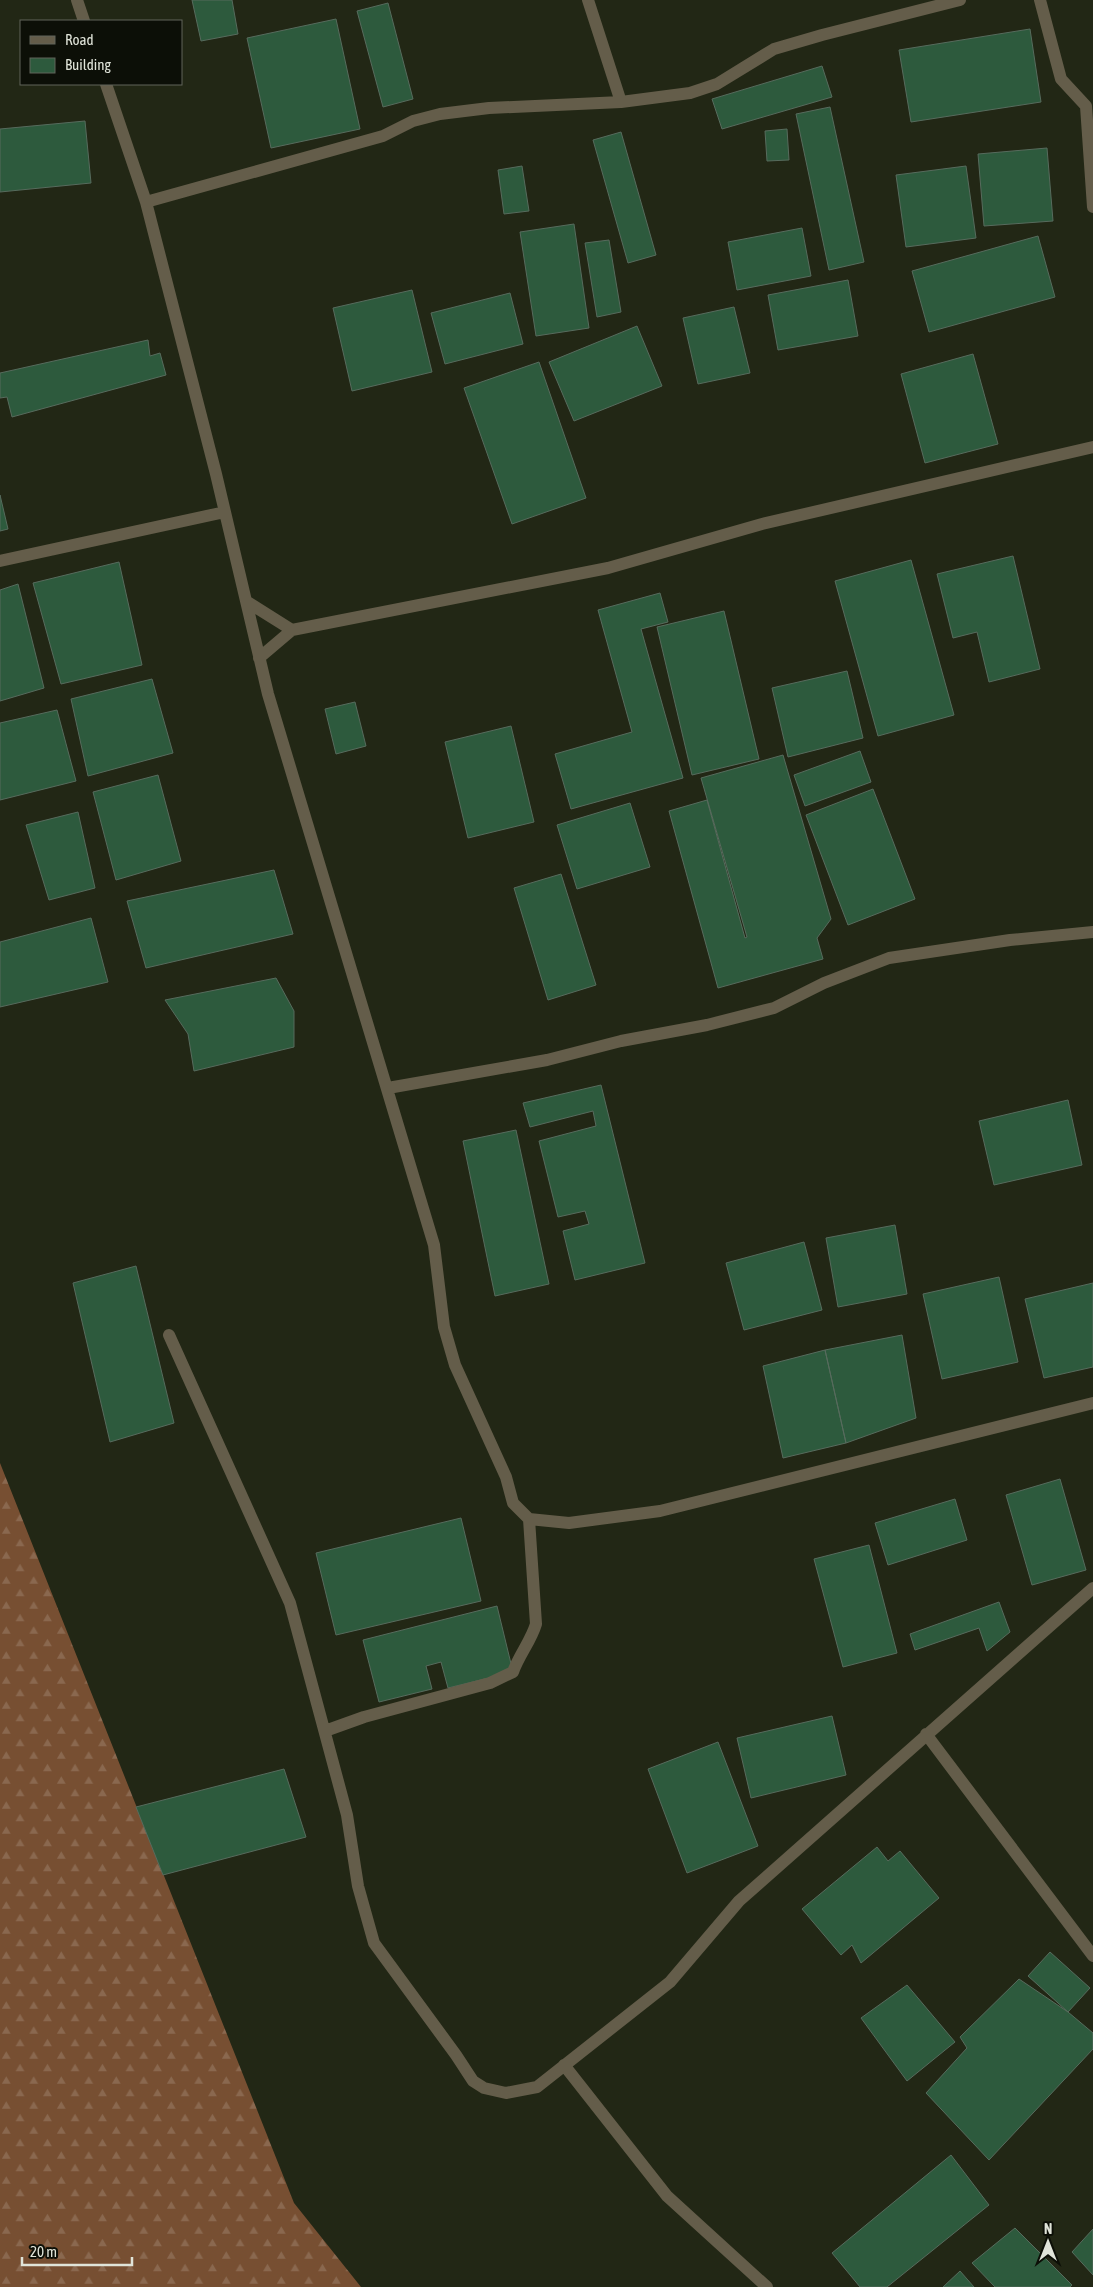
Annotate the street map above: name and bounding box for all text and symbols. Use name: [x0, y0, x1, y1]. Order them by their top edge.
legend: [20, 20, 182, 85]
text: Road: [65, 31, 94, 48]
text: Building: [65, 56, 111, 73]
north arrow: [1023, 2217, 1073, 2267]
text: N: [1044, 2221, 1052, 2237]
scale bar: [22, 2234, 132, 2266]
text: 20 m: [30, 2243, 57, 2260]

